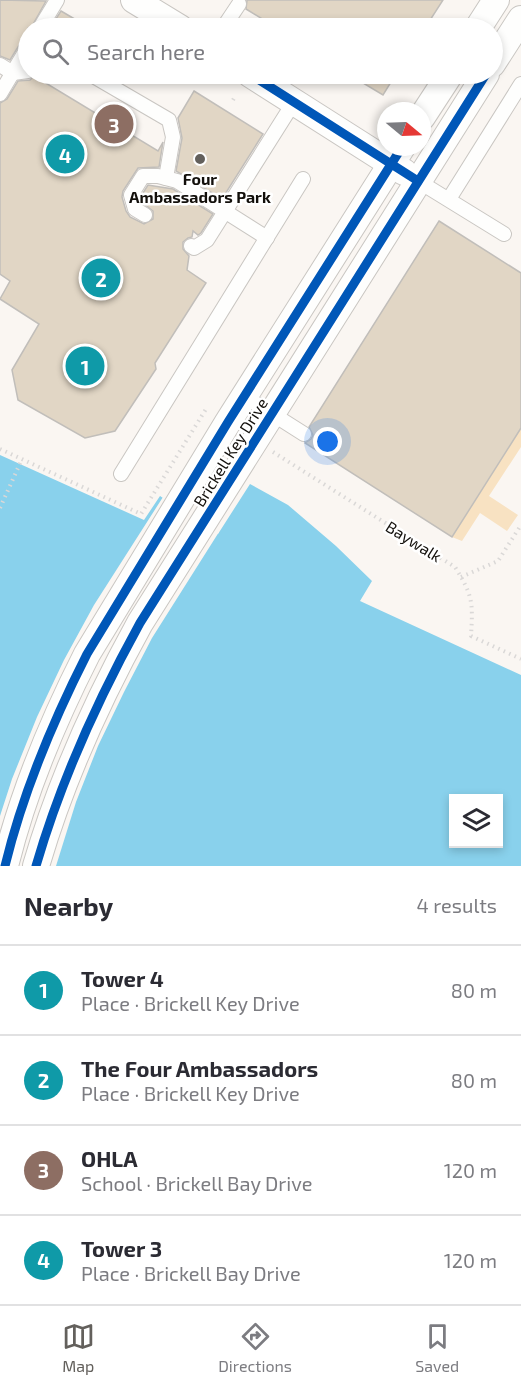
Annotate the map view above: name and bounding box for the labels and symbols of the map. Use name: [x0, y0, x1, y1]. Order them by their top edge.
pin: 3: [94, 102, 134, 146]
north arrow: [377, 102, 431, 156]
pin: 4: [46, 132, 84, 176]
marker: Four Ambassadors Park: [193, 152, 207, 166]
place label: Four Ambassadors Park: [129, 169, 271, 206]
pin: 2: [82, 256, 120, 300]
pin: 1: [66, 344, 104, 388]
street label: Brickell Key Drive: [189, 394, 271, 510]
your location: [313, 427, 342, 456]
street label: Baywalk: [383, 517, 445, 565]

